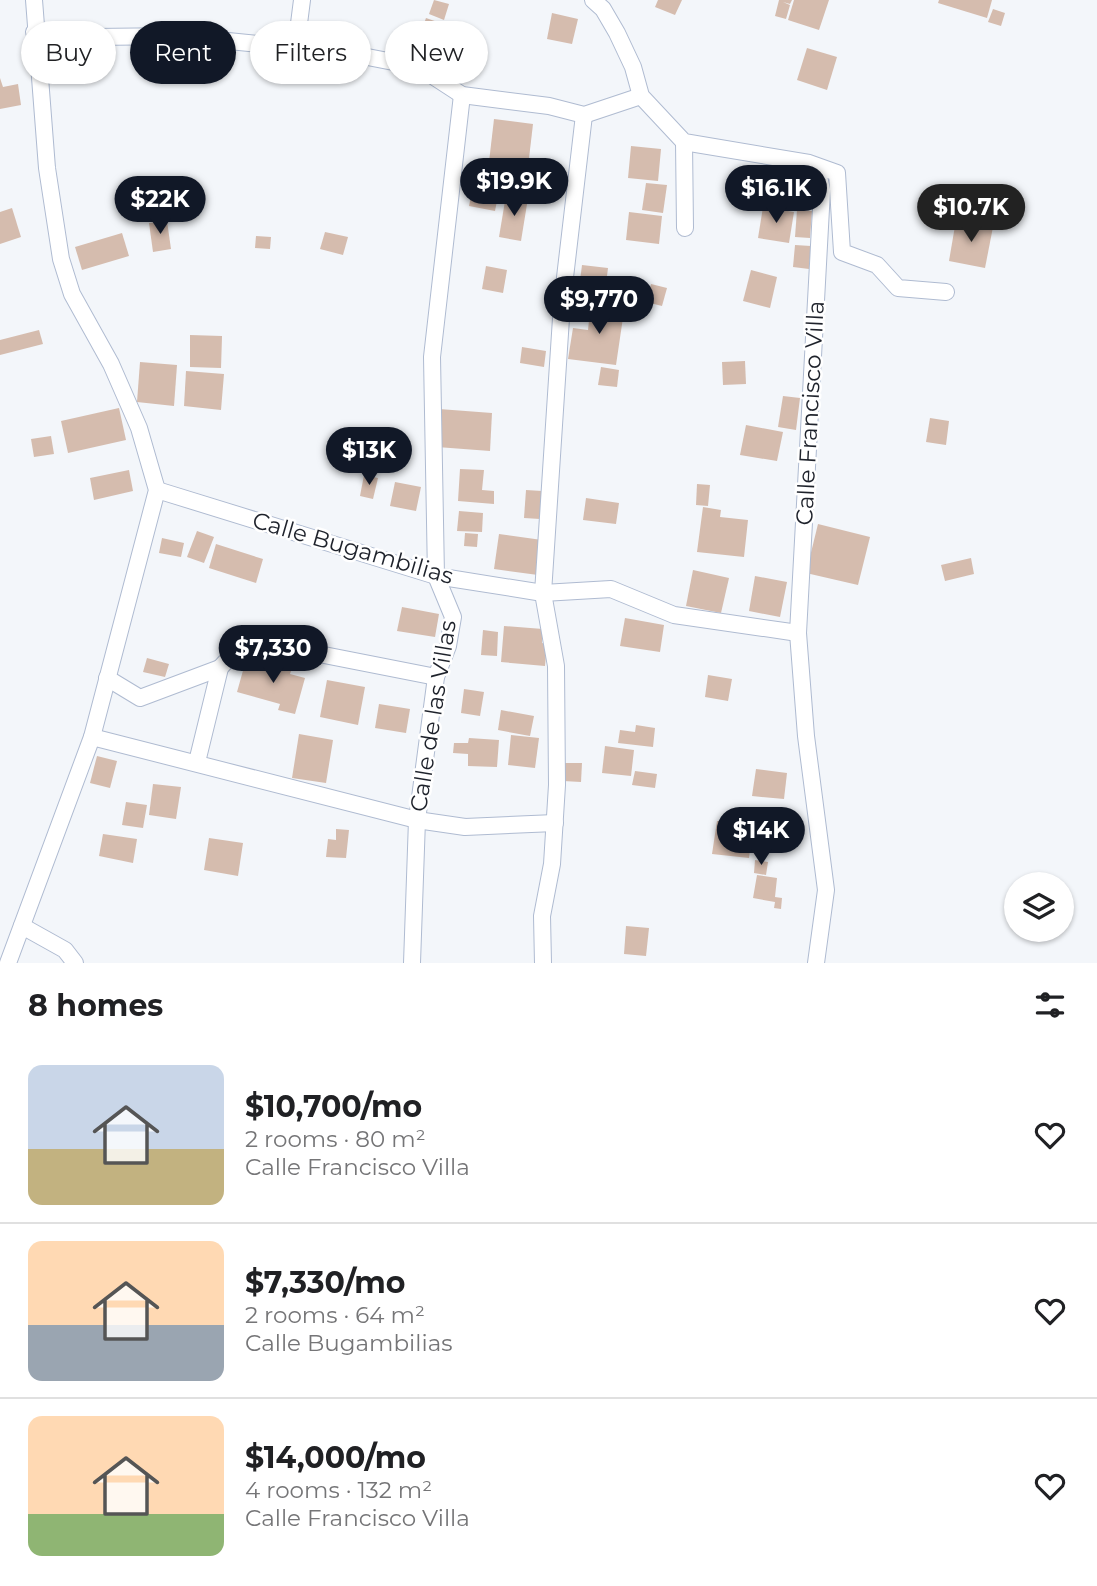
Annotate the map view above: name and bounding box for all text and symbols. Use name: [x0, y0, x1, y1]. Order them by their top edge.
chip: Buy: [21, 21, 116, 84]
chip: Rent: [130, 21, 236, 84]
chip: Filters: [250, 21, 371, 84]
chip: New: [385, 21, 488, 84]
pin: $19.9K: [457, 158, 571, 218]
pin: $16.1K: [719, 166, 833, 225]
text: $19.9K: [476, 167, 552, 195]
text: $16.1K: [741, 174, 811, 202]
pin: $22K: [119, 176, 201, 236]
pin: $10.7K: [914, 184, 1028, 244]
text: $22K: [131, 185, 189, 213]
text: $10.7K: [933, 193, 1009, 221]
pin: $9,770: [542, 276, 656, 336]
text: $9,770: [560, 285, 638, 313]
street label: Calle Francisco Villa: [790, 300, 830, 526]
pin: $13K: [328, 428, 410, 487]
text: $13K: [342, 436, 396, 464]
street label: Calle Bugambilias: [249, 506, 457, 590]
street label: Calle de las Villas: [404, 618, 462, 814]
pin: $7,330: [216, 626, 330, 685]
text: $7,330: [235, 634, 311, 662]
pin: $14K: [720, 808, 802, 867]
text: $14K: [733, 816, 789, 844]
map controls: [1004, 872, 1074, 942]
button: layers: [1004, 872, 1074, 942]
icon: filters: [1031, 986, 1069, 1024]
text: 8 homes: [28, 987, 163, 1024]
text: $10,700/mo: [245, 1088, 422, 1125]
icon: home: [84, 1093, 168, 1177]
icon: heart: [1031, 1116, 1069, 1154]
text: 2 rooms · 80 m²: [245, 1125, 426, 1153]
text: Calle Francisco Villa: [245, 1153, 470, 1181]
text: $7,330/mo: [245, 1264, 405, 1301]
icon: home: [84, 1269, 168, 1353]
icon: heart: [1031, 1292, 1069, 1330]
text: 2 rooms · 64 m²: [245, 1301, 425, 1329]
text: Calle Bugambilias: [245, 1329, 452, 1357]
text: $14,000/mo: [245, 1439, 426, 1476]
icon: home: [84, 1444, 168, 1528]
icon: heart: [1031, 1467, 1069, 1505]
text: 4 rooms · 132 m²: [245, 1476, 432, 1504]
text: Calle Francisco Villa: [245, 1504, 470, 1532]

